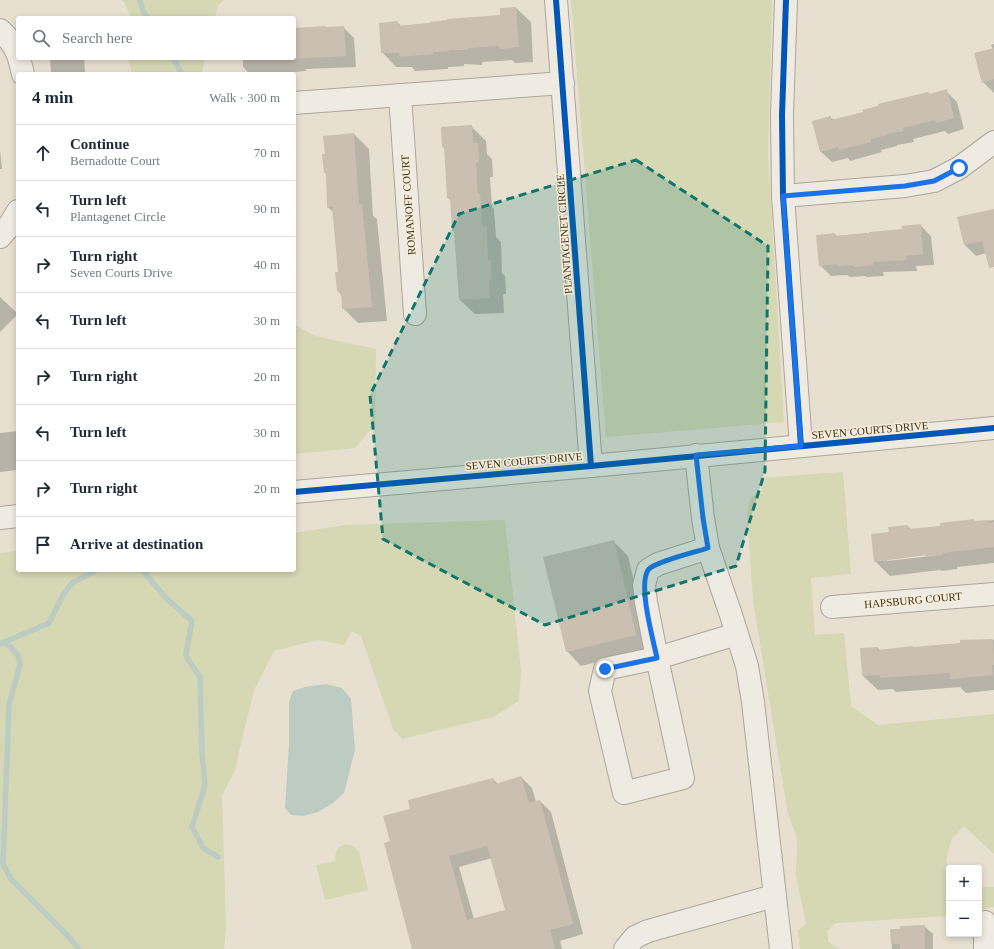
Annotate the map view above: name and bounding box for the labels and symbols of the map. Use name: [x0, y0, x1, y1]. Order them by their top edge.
street label: ROMANOFF COURT: [398, 154, 417, 256]
route start: [950, 159, 968, 177]
street label: PLANTAGENET CIRCLE: [554, 173, 574, 294]
street label: SEVEN COURTS DRIVE: [811, 419, 929, 441]
street label: SEVEN COURTS DRIVE: [465, 450, 583, 472]
street label: HAPSBURG COURT: [864, 590, 963, 610]
route end: [596, 660, 614, 678]

